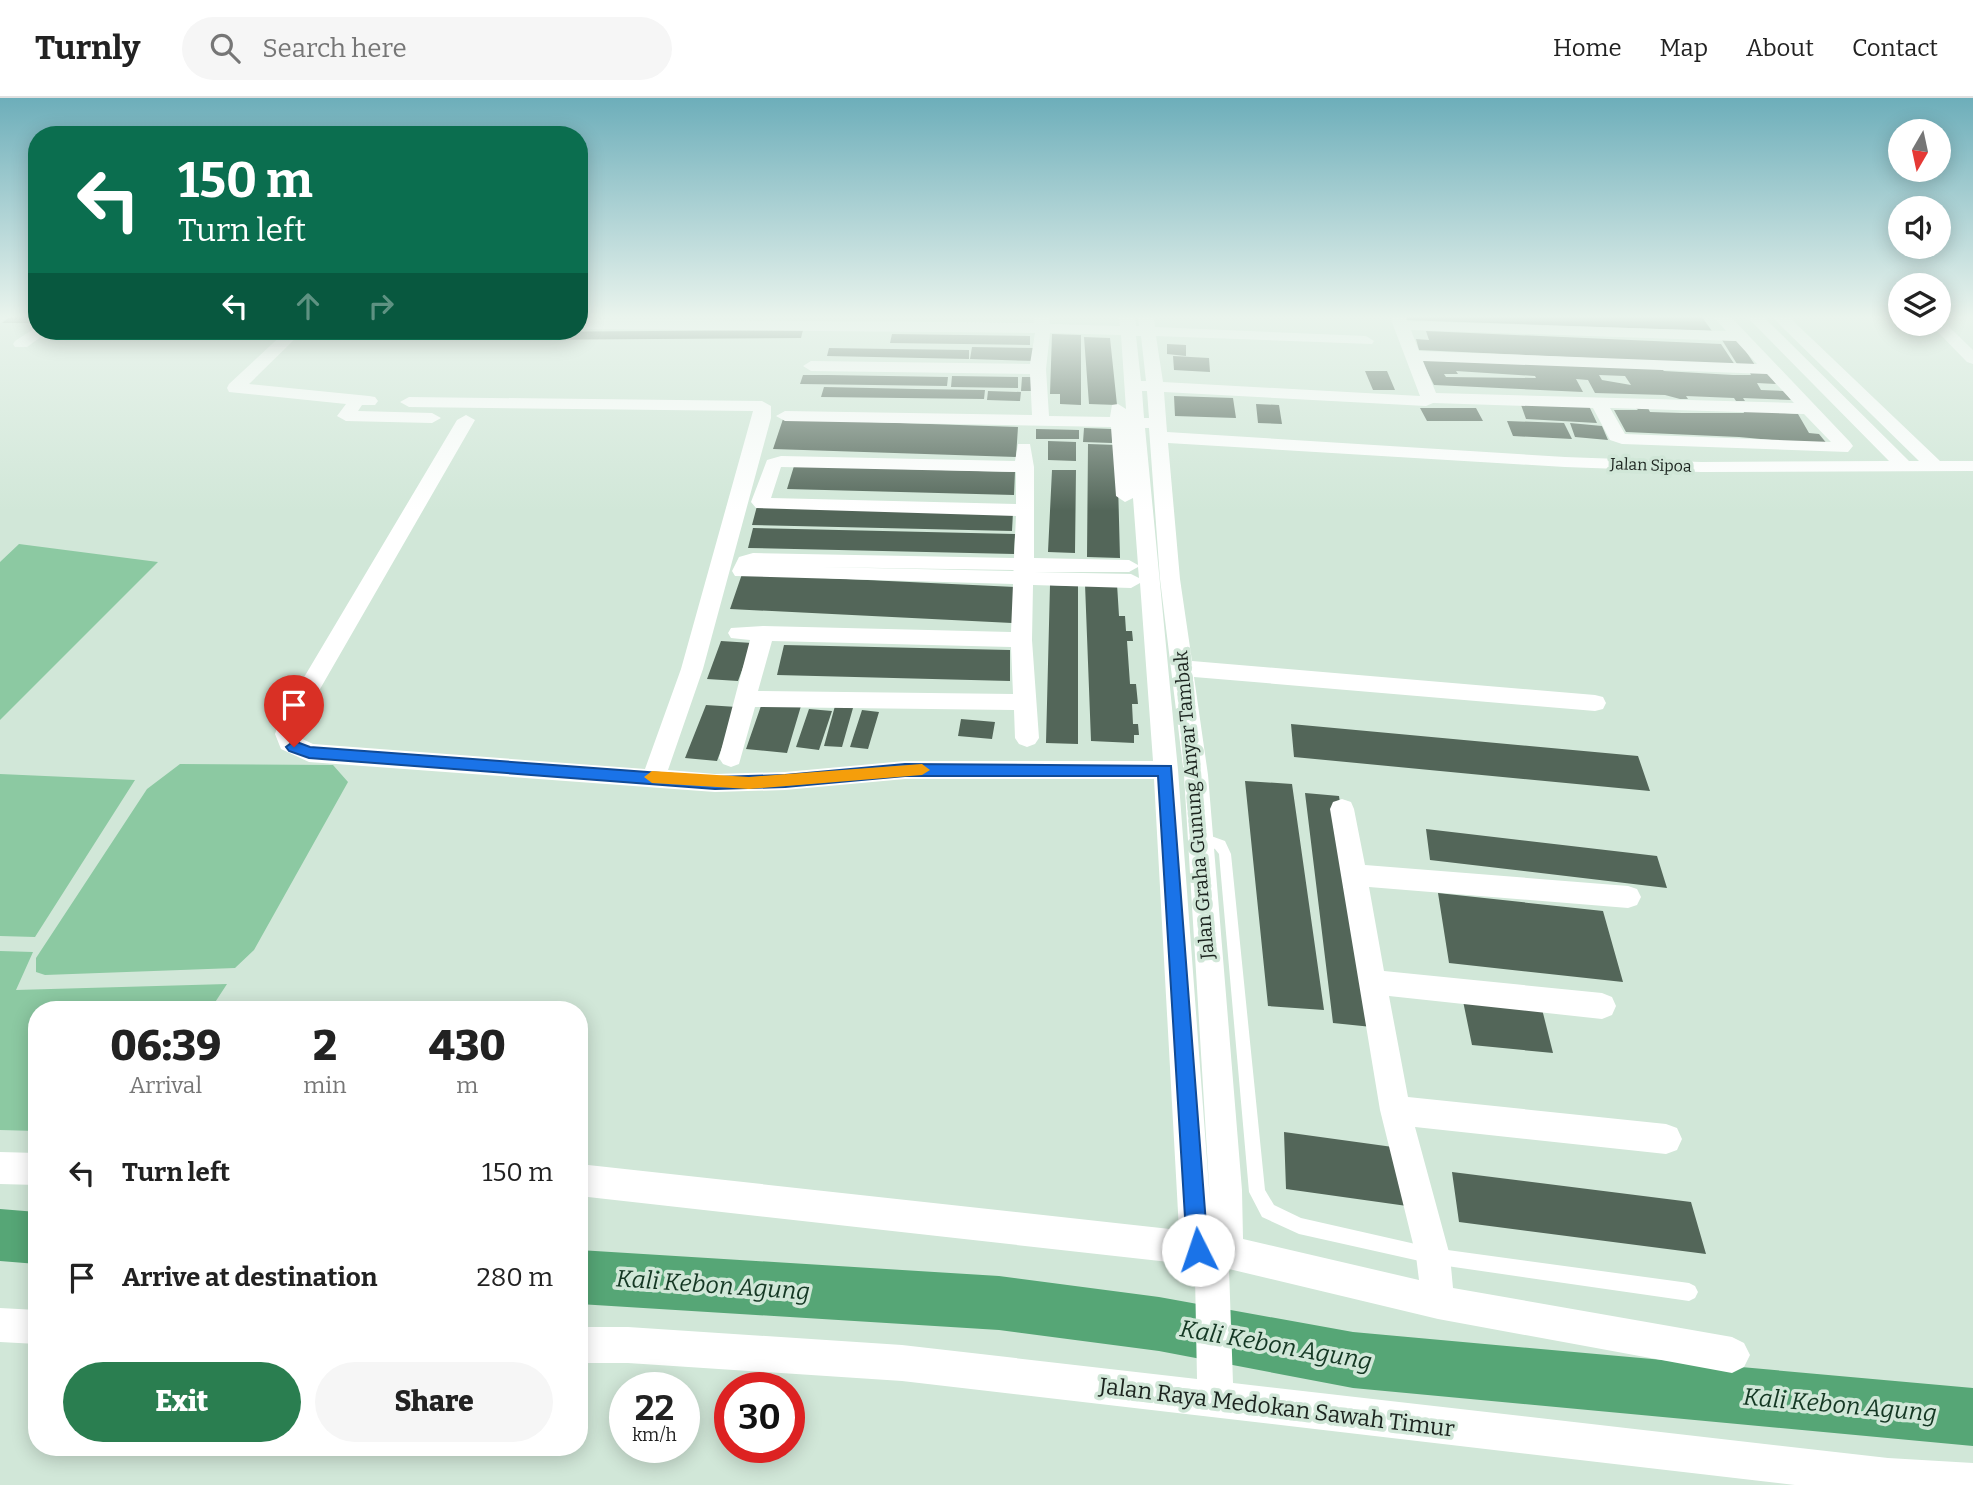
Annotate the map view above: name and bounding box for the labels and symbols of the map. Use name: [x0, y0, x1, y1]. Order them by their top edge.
north arrow: [1888, 119, 1951, 182]
street label: Jalan Sipoa: [1609, 454, 1692, 476]
street label: Jalan Graha Gunung Anyar Tambak: [1169, 650, 1219, 961]
pin: [264, 675, 324, 747]
position arrow: [1161, 1213, 1235, 1287]
water label: Kali Kebon Agung: [615, 1264, 811, 1306]
water label: Kali Kebon Agung: [1178, 1314, 1374, 1376]
street label: Jalan Raya Medokan Sawah Timur: [1097, 1371, 1456, 1443]
speed limit sign: 30: [714, 1372, 805, 1463]
water label: Kali Kebon Agung: [1742, 1383, 1938, 1427]

